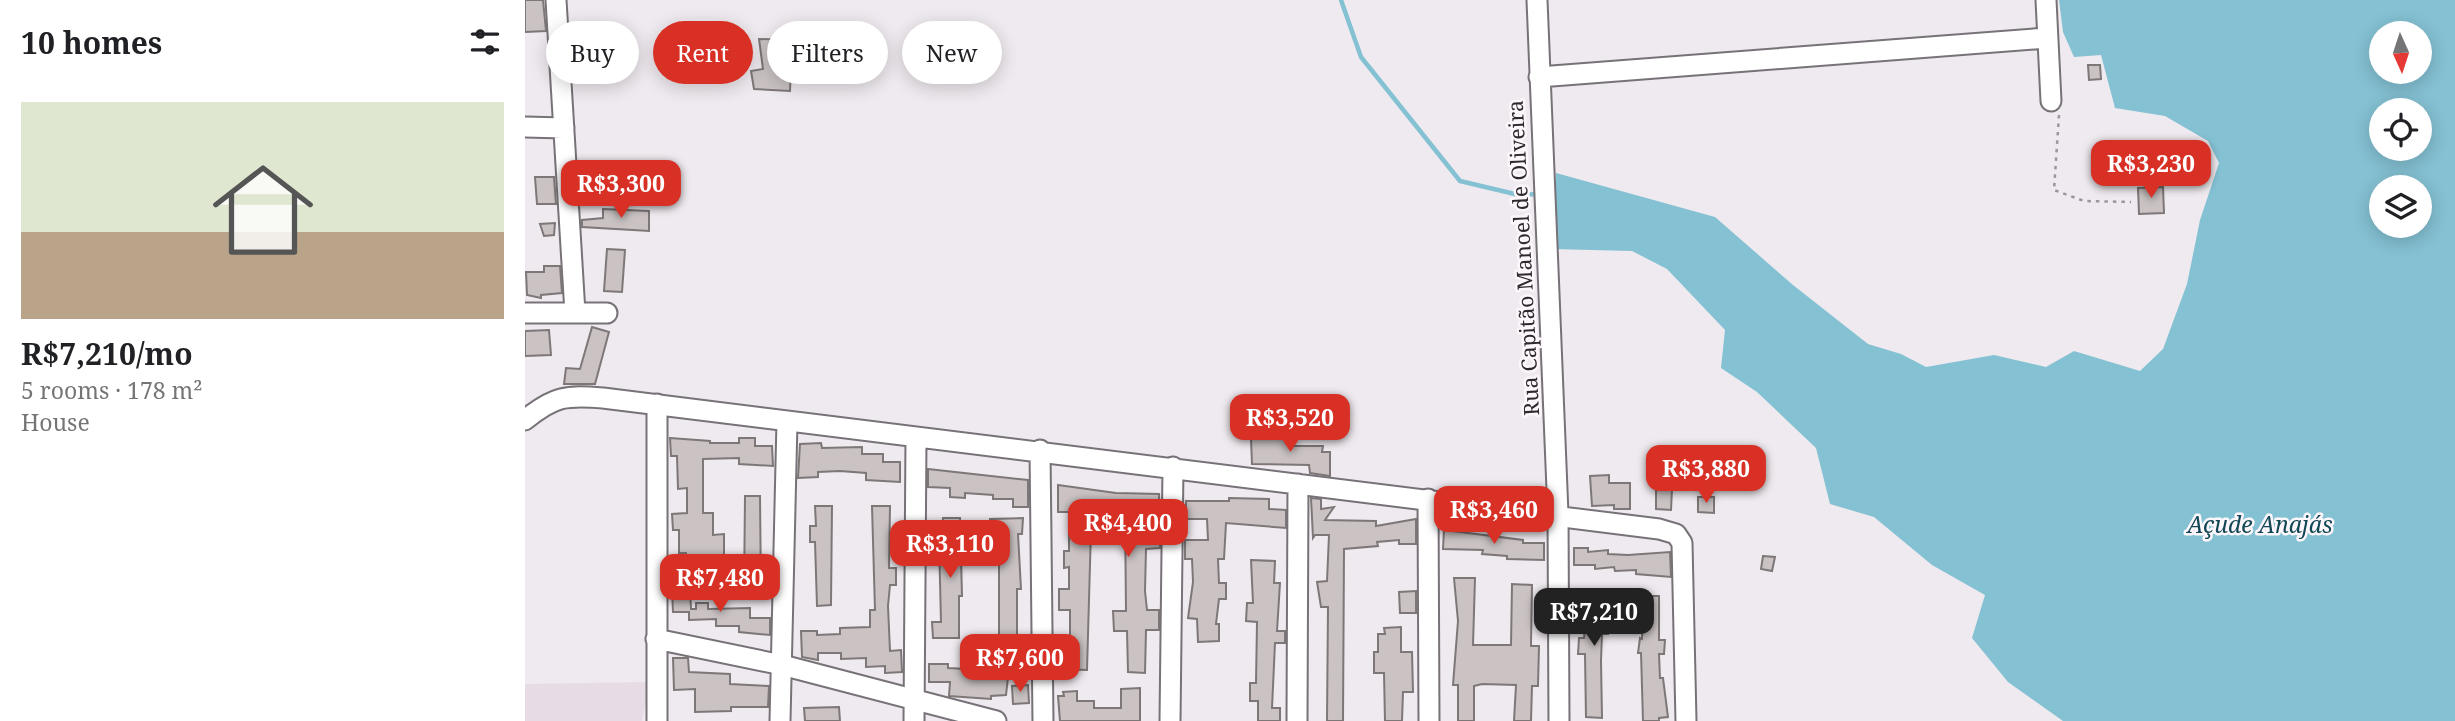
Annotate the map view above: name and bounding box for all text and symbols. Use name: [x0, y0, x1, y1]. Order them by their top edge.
chip: Buy: [546, 21, 639, 84]
chip: Rent: [653, 21, 753, 84]
chip: Filters: [767, 21, 888, 84]
chip: New: [902, 21, 1002, 84]
north arrow: [2369, 21, 2433, 84]
map controls: [2369, 21, 2432, 238]
text: 10 homes: [21, 22, 162, 63]
icon: filters: [466, 23, 504, 61]
button: locate: [2369, 98, 2432, 161]
street label: Rua Capitão Manoel de Oliveira: [1501, 100, 1545, 416]
pin: R$3,230: [2086, 140, 2216, 200]
icon: home: [200, 147, 326, 273]
text: R$3,230: [2107, 147, 2195, 179]
pin: R$3,300: [556, 160, 686, 220]
text: R$3,300: [577, 167, 665, 199]
button: layers: [2369, 175, 2432, 238]
text: R$7,210/mo: [21, 333, 193, 374]
text: 5 rooms · 178 m²: [21, 374, 203, 406]
pin: R$3,520: [1225, 394, 1355, 454]
text: R$3,520: [1246, 401, 1334, 433]
text: House: [21, 406, 90, 438]
pin: R$3,880: [1641, 446, 1771, 505]
text: R$3,880: [1662, 452, 1750, 484]
pin: R$3,460: [1429, 486, 1559, 546]
text: R$3,460: [1450, 493, 1538, 525]
pin: R$4,400: [1063, 500, 1193, 559]
text: R$4,400: [1084, 506, 1172, 538]
water label: Açude Anajás: [2185, 508, 2333, 540]
pin: R$3,110: [885, 520, 1015, 580]
text: R$3,110: [906, 527, 994, 559]
pin: R$7,480: [655, 554, 785, 614]
text: R$7,480: [676, 561, 764, 593]
pin: R$7,210: [1529, 588, 1659, 648]
text: R$7,210: [1550, 595, 1638, 627]
pin: R$7,600: [955, 634, 1085, 694]
text: R$7,600: [976, 641, 1064, 673]

